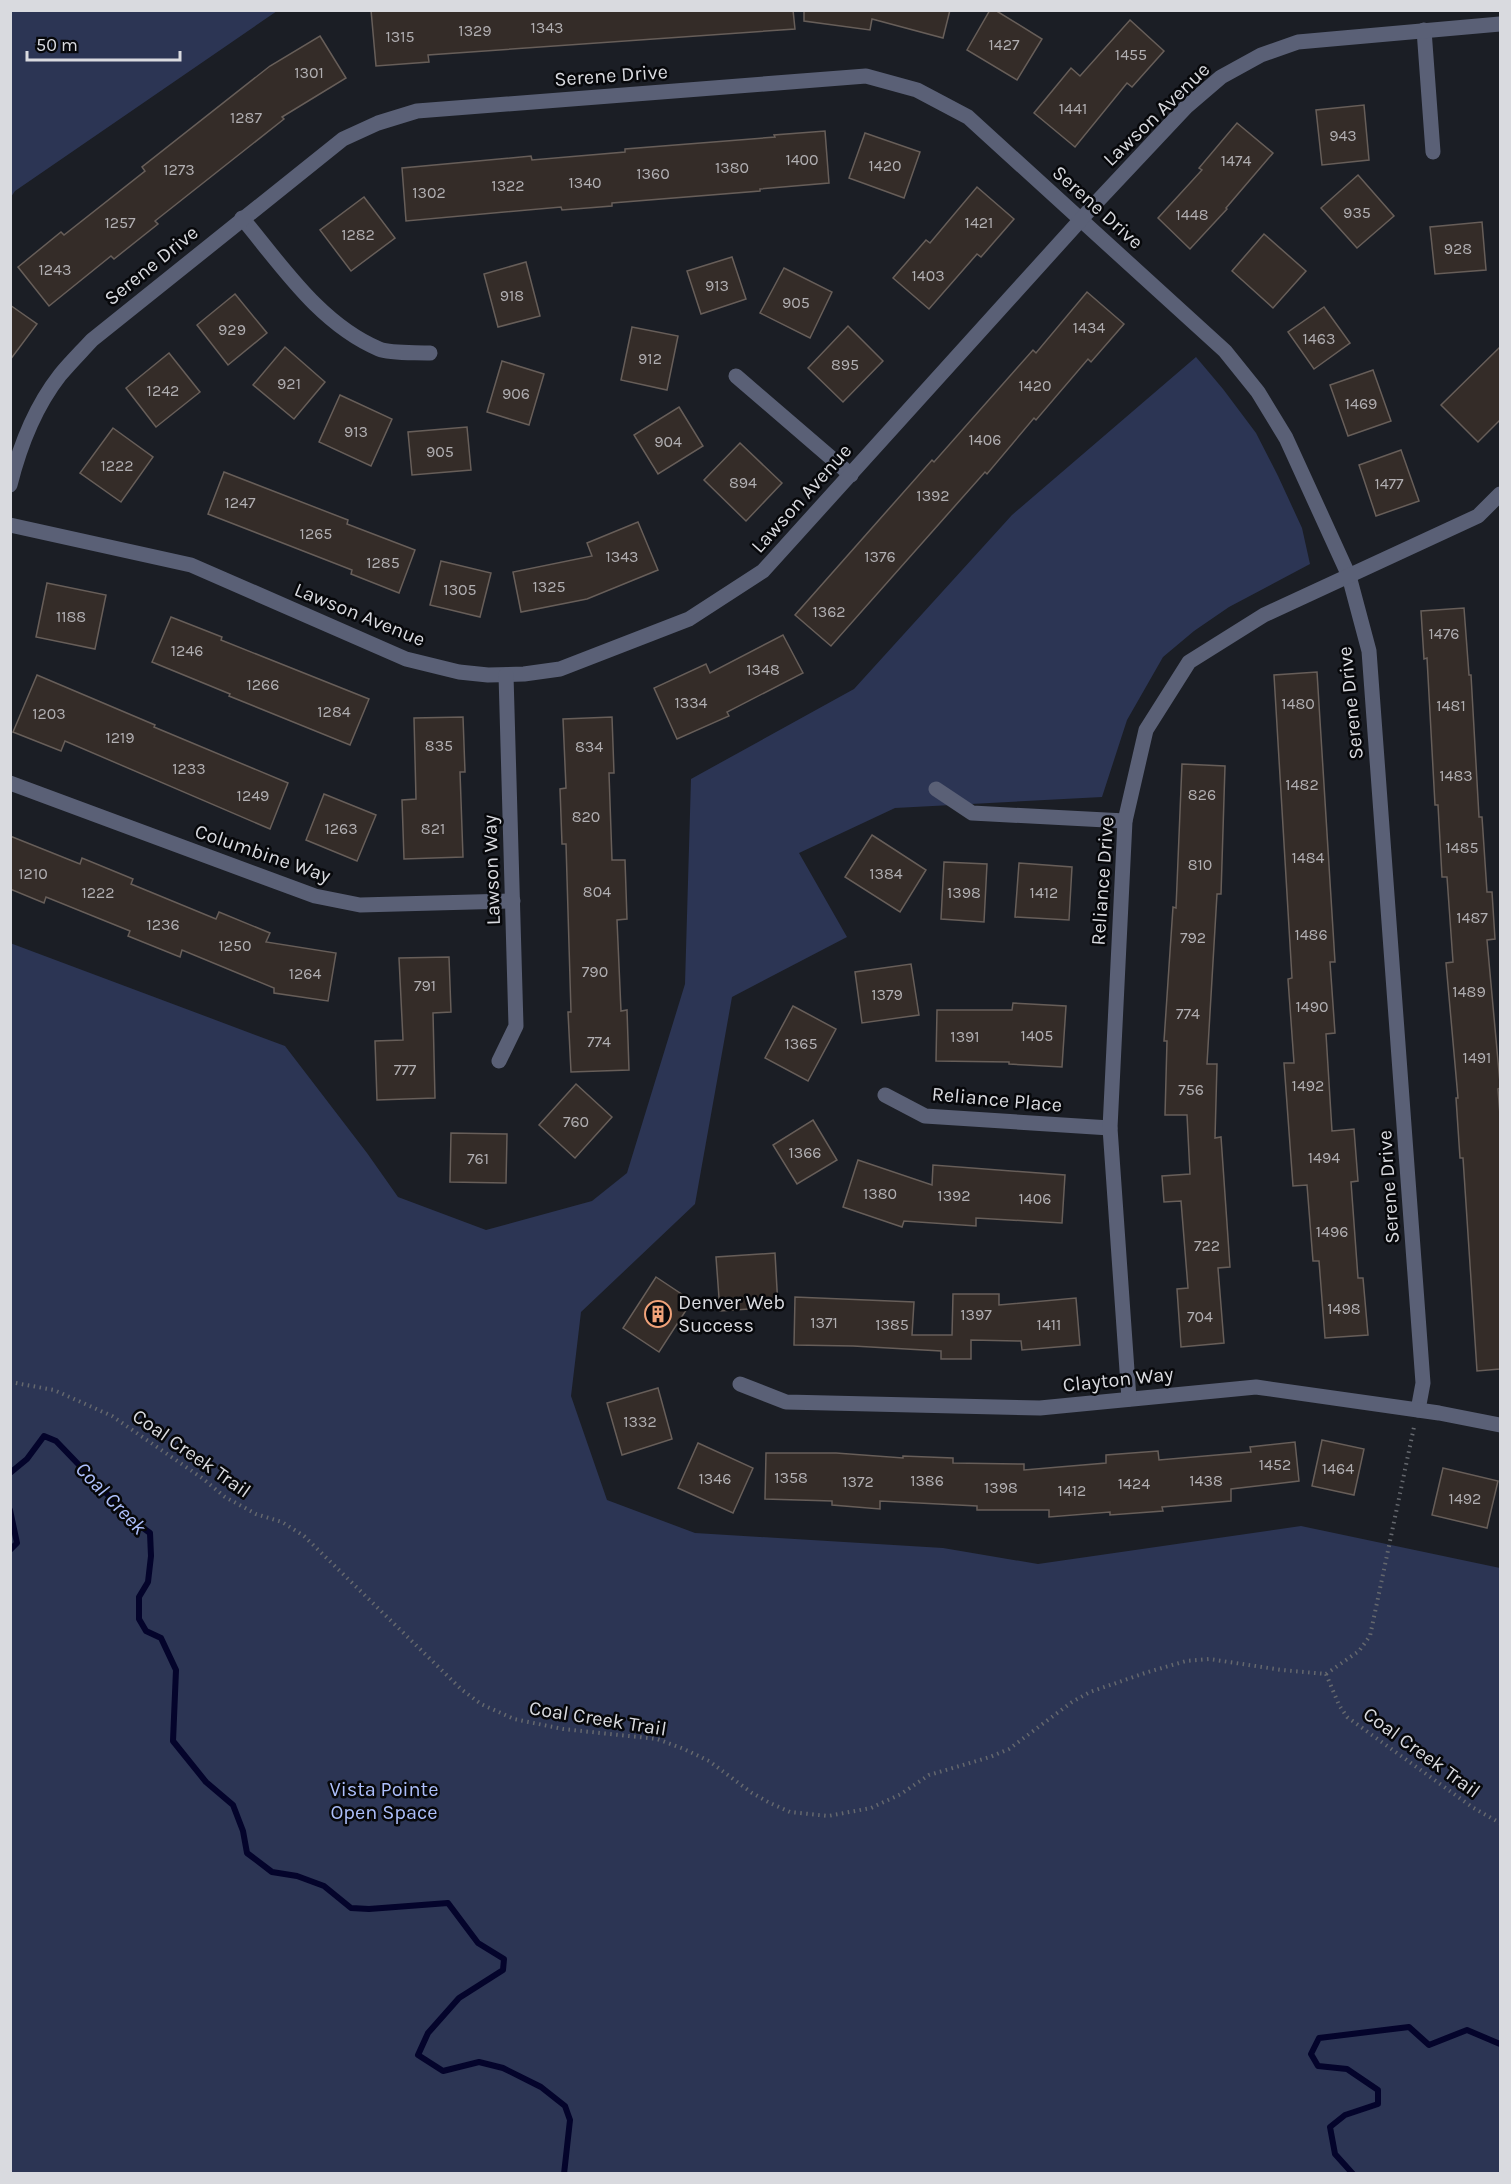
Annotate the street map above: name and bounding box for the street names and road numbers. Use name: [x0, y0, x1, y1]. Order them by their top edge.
street label: Lawson Avenue: [1098, 58, 1214, 171]
street label: Serene Drive: [554, 60, 669, 91]
street label: Serene Drive: [1048, 161, 1148, 254]
street label: Serene Drive: [100, 221, 203, 310]
street label: Lawson Avenue: [746, 439, 856, 558]
street label: Lawson Avenue: [291, 578, 429, 651]
street label: Serene Drive: [1333, 645, 1368, 761]
street label: Lawson Way: [478, 814, 505, 926]
street label: Reliance Drive: [1087, 816, 1118, 946]
street label: Columbine Way: [192, 819, 334, 887]
street label: Reliance Place: [931, 1082, 1063, 1117]
street label: Serene Drive: [1373, 1129, 1404, 1244]
street label: Clayton Way: [1062, 1362, 1174, 1397]
street label: Coal Creek Trail: [128, 1404, 255, 1503]
street label: Coal Creek Trail: [528, 1696, 668, 1741]
street label: Coal Creek Trail: [1359, 1702, 1485, 1803]

